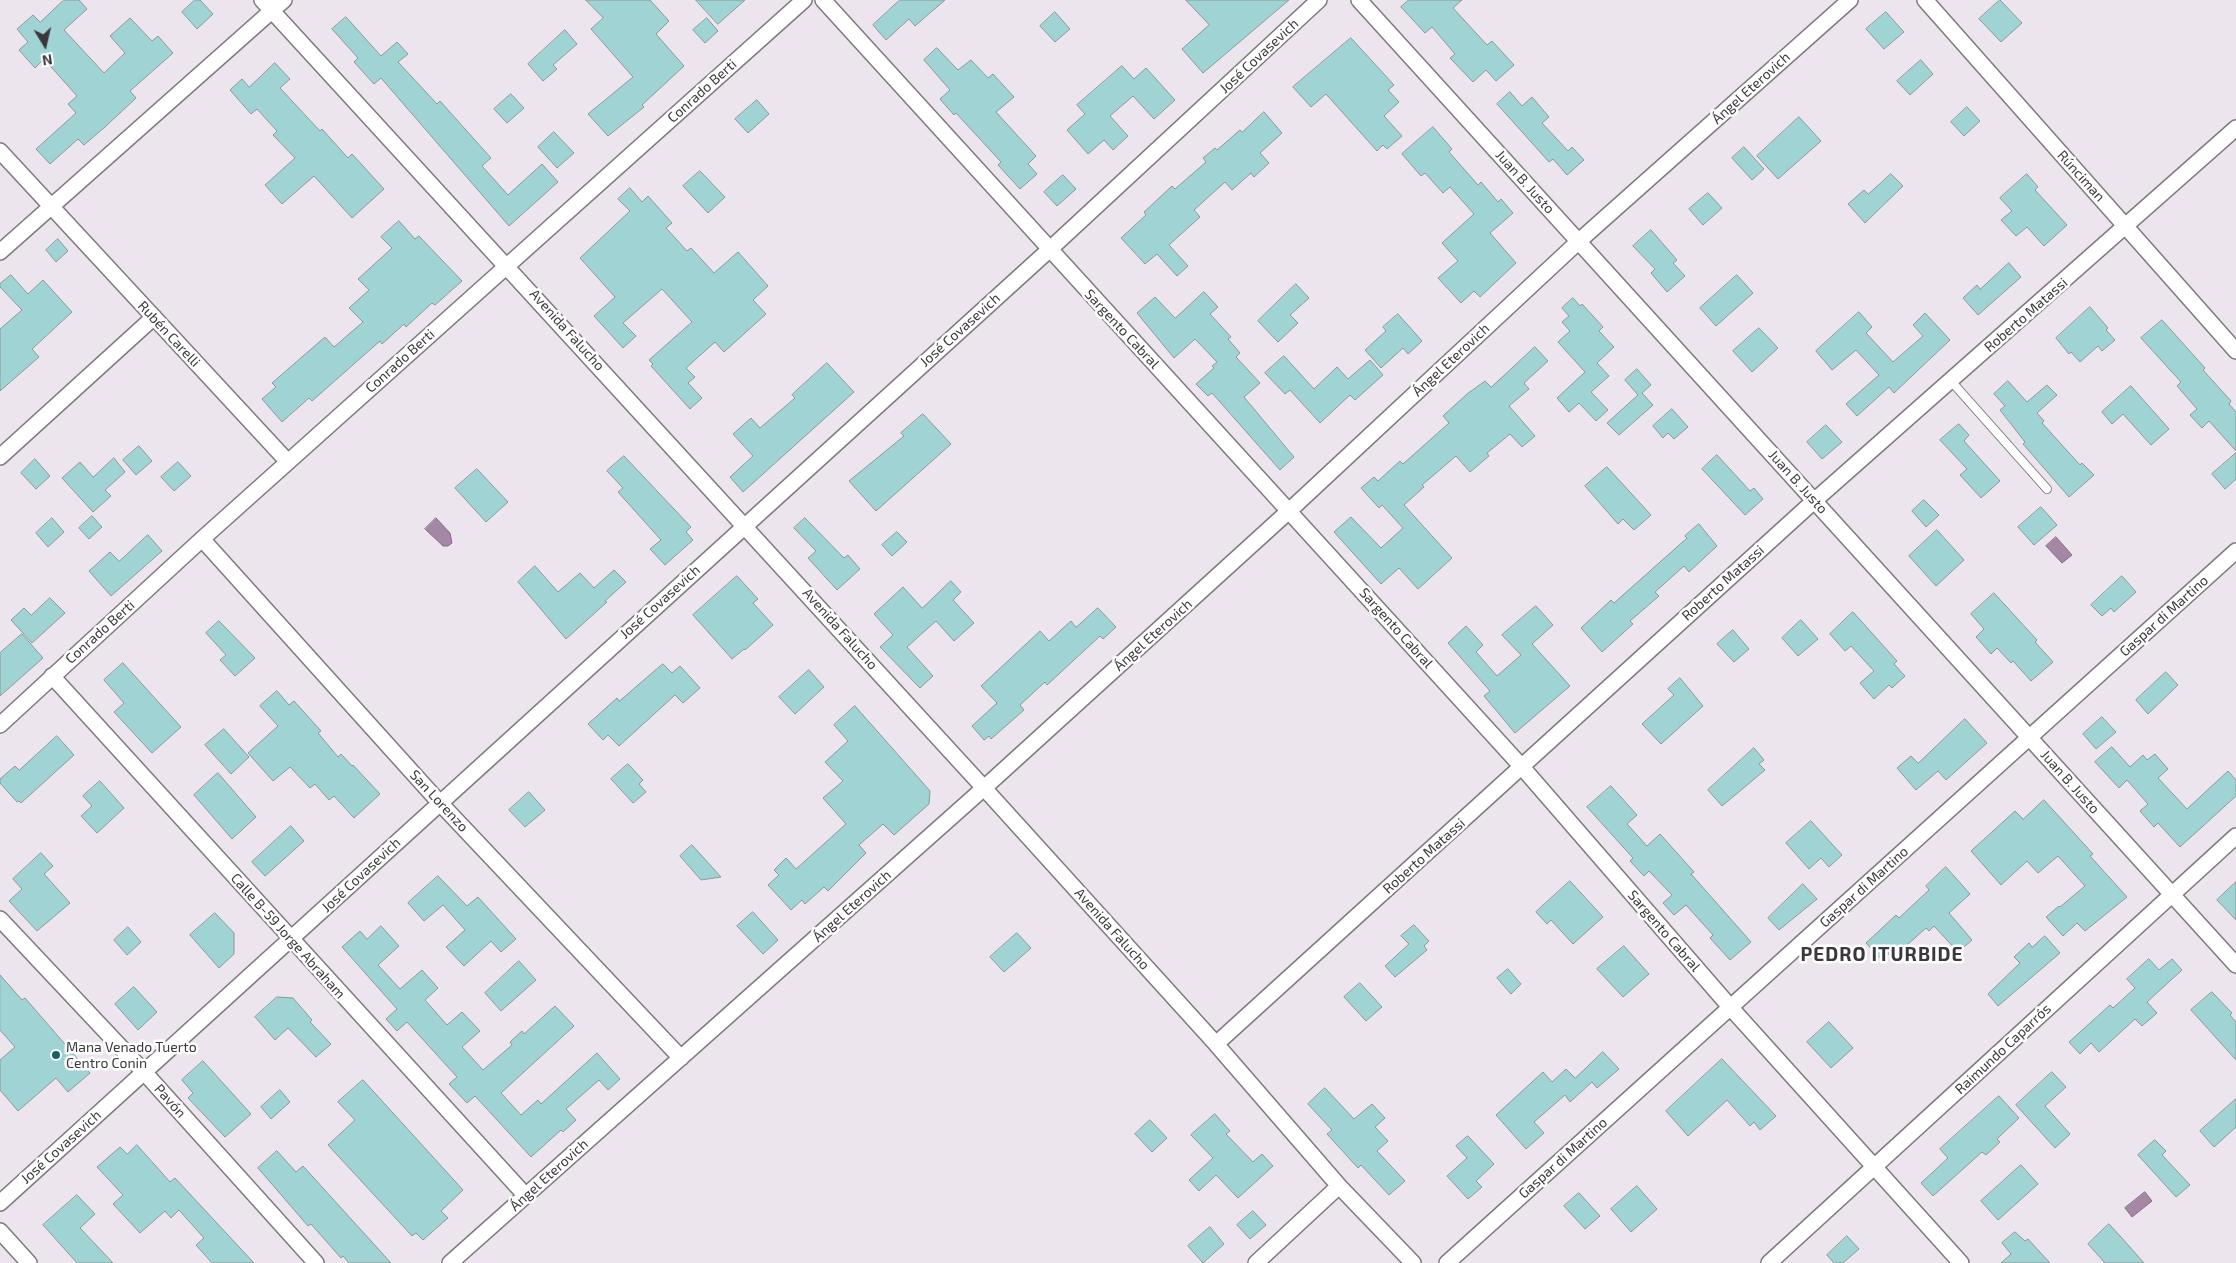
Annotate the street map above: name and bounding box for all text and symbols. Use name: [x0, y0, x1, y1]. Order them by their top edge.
street label: José Covasevich: [1216, 15, 1302, 97]
north arrow: [20, 20, 70, 70]
street label: Ángel Eterovich: [1708, 49, 1794, 127]
text: N: [41, 51, 54, 69]
street label: Conrado Berti: [664, 56, 740, 126]
street label: Juan B. Justo: [1492, 147, 1558, 217]
street label: Rúnciman: [2054, 147, 2108, 205]
street label: Roberto Matassi: [1981, 274, 2071, 356]
street label: Avenida Falucho: [526, 286, 608, 374]
street label: Sargento Cabral: [1081, 286, 1163, 372]
street label: José Covasevich: [917, 290, 1003, 370]
street label: Rubén Carelli: [134, 298, 204, 370]
street label: Ángel Eterovich: [1409, 320, 1493, 400]
street label: Conrado Berti: [362, 326, 438, 396]
street label: Juan B. Justo: [1765, 447, 1831, 517]
street label: Roberto Matassi: [1678, 542, 1768, 624]
street label: José Covasevich: [617, 562, 703, 642]
street label: Gaspar di Martino: [2116, 572, 2212, 660]
street label: Sargento Cabral: [1356, 584, 1436, 672]
street label: Avenida Falucho: [799, 585, 881, 673]
street label: Ángel Eterovich: [1110, 596, 1196, 674]
street label: Conrado Berti: [62, 597, 138, 667]
street label: Juan B. Justo: [2037, 747, 2103, 817]
street label: San Lorenzo: [406, 767, 472, 835]
street label: Roberto Matassi: [1379, 815, 1469, 897]
street label: José Covasevich: [318, 834, 404, 916]
street label: Gaspar di Martino: [1816, 843, 1912, 931]
street label: Ángel Eterovich: [809, 867, 895, 945]
street label: Calle B-59 Jorge Abraham: [227, 870, 349, 1002]
street label: Avenida Falucho: [1071, 885, 1153, 973]
street label: Sargento Cabral: [1624, 887, 1704, 975]
district label: PEDRO ITURBIDE: [1799, 944, 1965, 966]
street label: Raimundo Caparrós: [1952, 1000, 2054, 1098]
place label: Mana Venado Tuerto Centro Conin: [66, 1039, 197, 1072]
marker: Mana Venado Tuerto Centro Conin: [50, 1049, 62, 1061]
street label: Pavón: [151, 1081, 189, 1121]
street label: José Covasevich: [18, 1107, 104, 1187]
street label: Gaspar di Martino: [1515, 1114, 1611, 1202]
street label: Ángel Eterovich: [506, 1136, 592, 1214]

